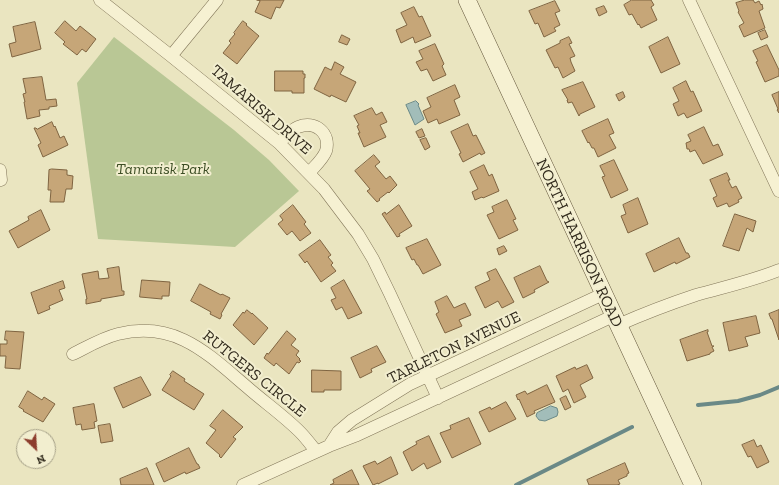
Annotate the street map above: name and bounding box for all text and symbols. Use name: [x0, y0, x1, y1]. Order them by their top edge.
street label: TAMARISK DRIVE: [207, 61, 315, 159]
street label: NORTH HARRISON ROAD: [531, 156, 627, 330]
park label: Tamarisk Park: [116, 159, 210, 179]
street label: TARLETON AVENUE: [384, 307, 524, 389]
street label: RUTGERS CIRCLE: [199, 327, 309, 421]
north arrow: [16, 429, 56, 469]
text: N: [34, 452, 47, 467]

